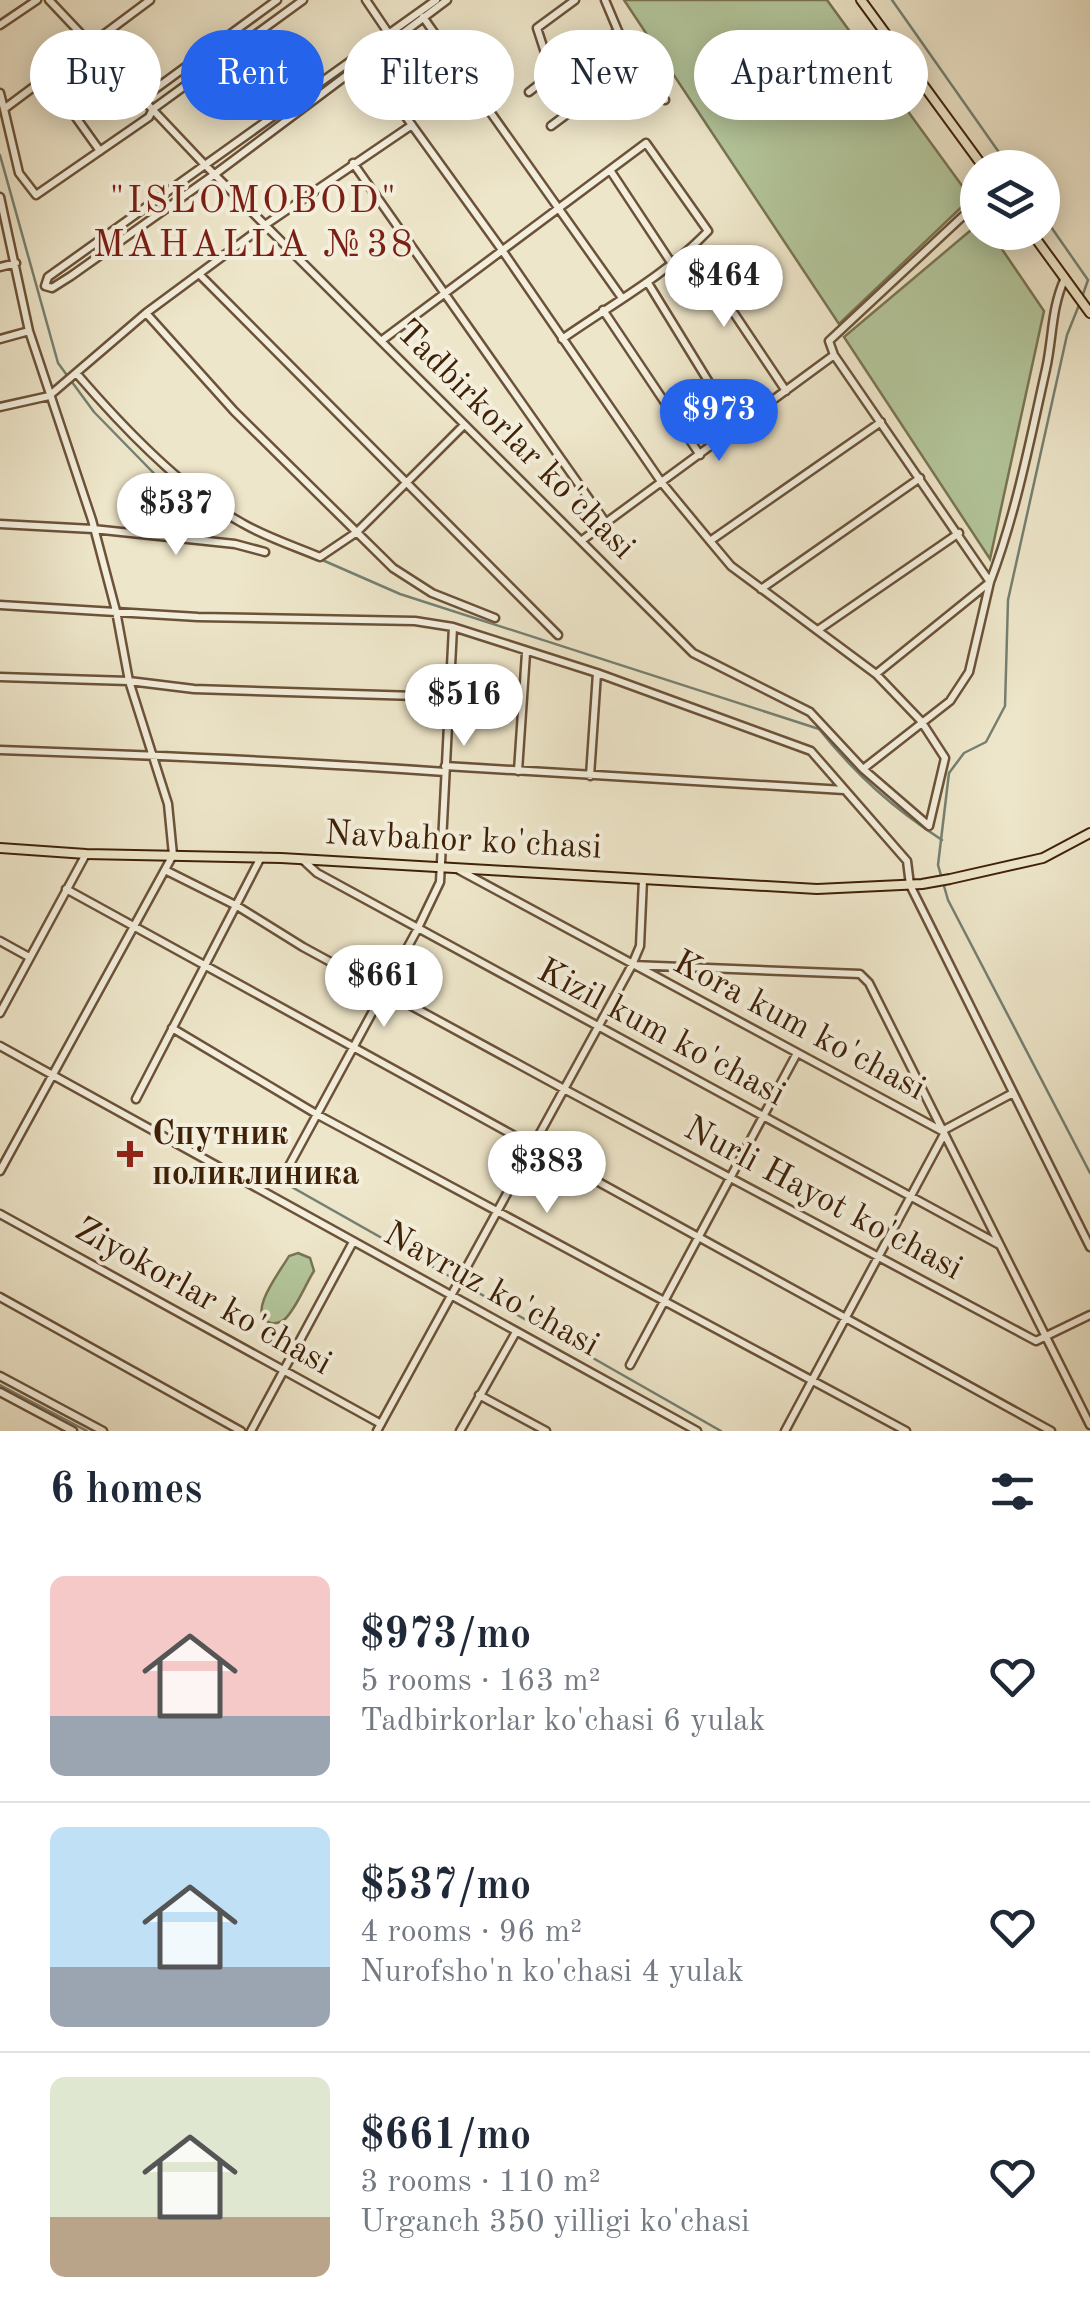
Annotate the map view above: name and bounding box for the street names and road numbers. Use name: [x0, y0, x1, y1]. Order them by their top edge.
street label: Tadbirkorlar ko'chasi: [389, 314, 641, 566]
street label: Navbahor ko'chasi: [323, 816, 603, 866]
street label: Kora kum ko'chasi: [667, 945, 931, 1107]
street label: Kizil kum ko'chasi: [532, 953, 790, 1113]
street label: Nurli Hayot ko'chasi: [678, 1111, 968, 1287]
street label: Ziyokorlar ko'chasi: [69, 1212, 337, 1382]
street label: Navruz ko'chasi: [378, 1216, 604, 1364]

